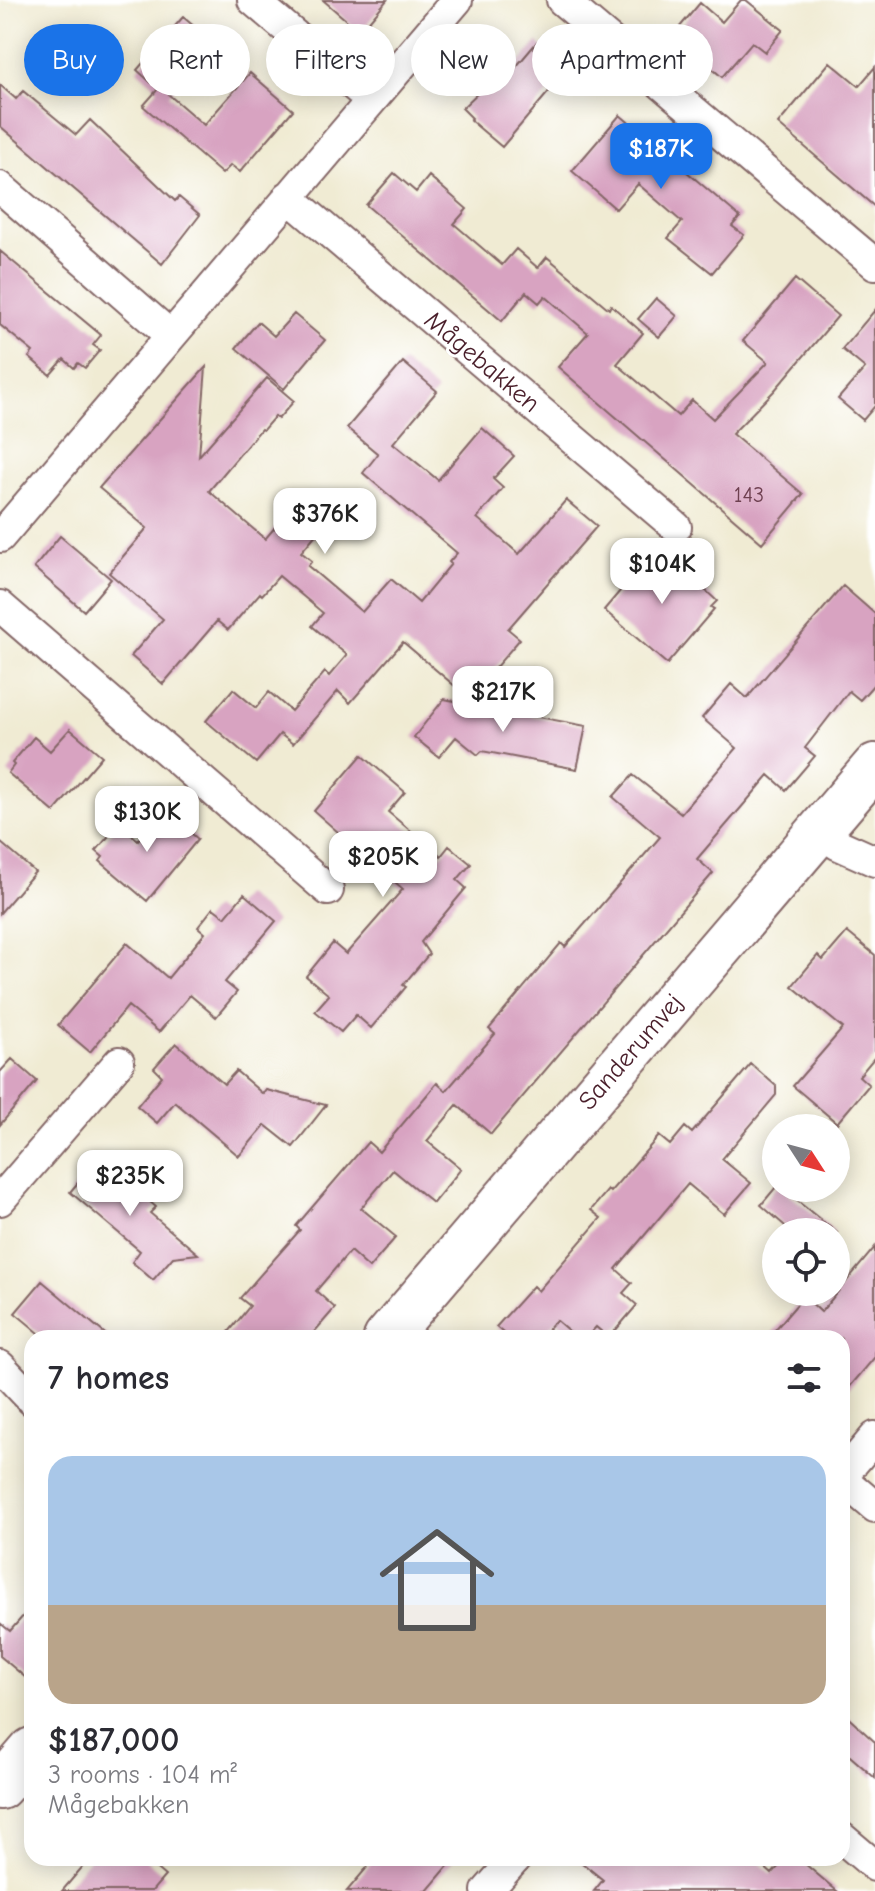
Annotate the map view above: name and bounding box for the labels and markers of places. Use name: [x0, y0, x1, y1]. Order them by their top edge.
pin: $187K: [605, 123, 717, 191]
pin: $376K: [269, 488, 381, 556]
pin: $104K: [606, 538, 718, 606]
pin: $217K: [447, 666, 559, 734]
pin: $130K: [91, 786, 203, 854]
pin: $205K: [327, 831, 439, 899]
pin: $235K: [74, 1150, 186, 1218]

